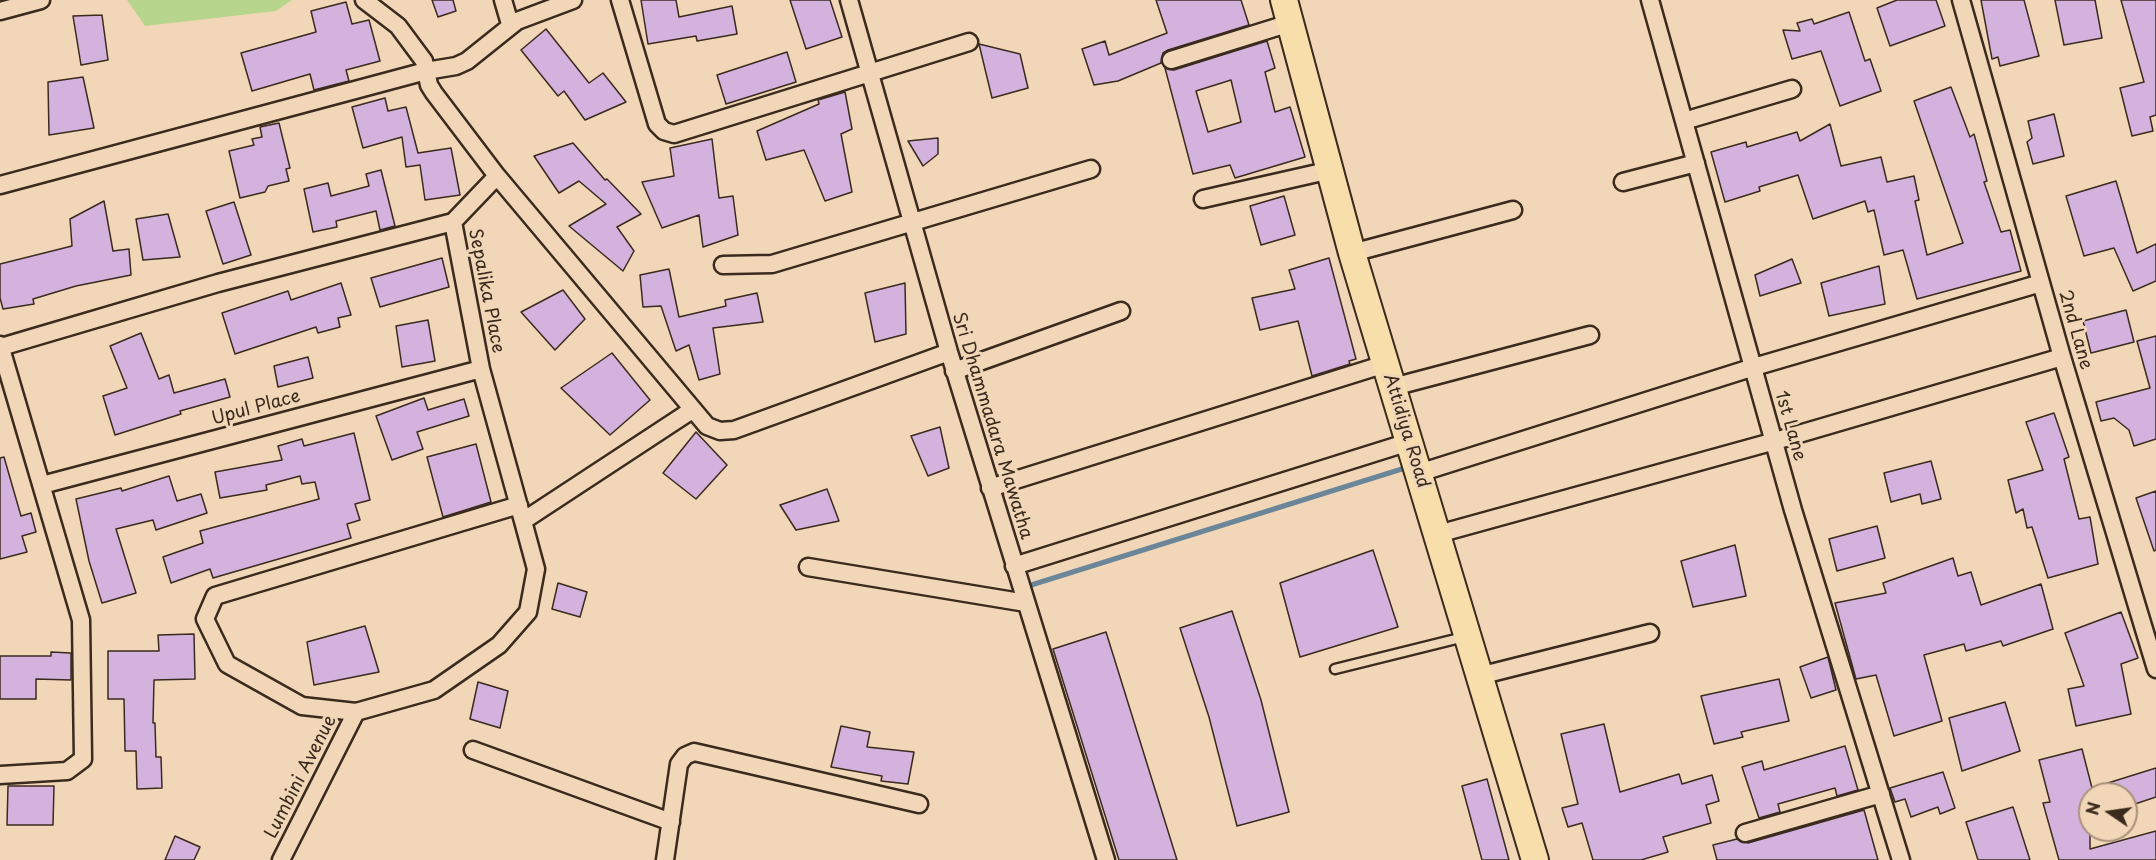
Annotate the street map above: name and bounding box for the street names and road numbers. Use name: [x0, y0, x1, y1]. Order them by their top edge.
street label: Sepalika Place: [463, 227, 509, 355]
street label: 2nd Lane: [2053, 288, 2097, 372]
street label: Sri Dhammadara Mawatha: [947, 310, 1037, 542]
street label: Attidiya Road: [1378, 371, 1434, 491]
street label: Upul Place: [209, 386, 303, 430]
street label: 1st Lane: [1770, 388, 1810, 464]
street label: Lumbini Avenue: [261, 712, 341, 842]

